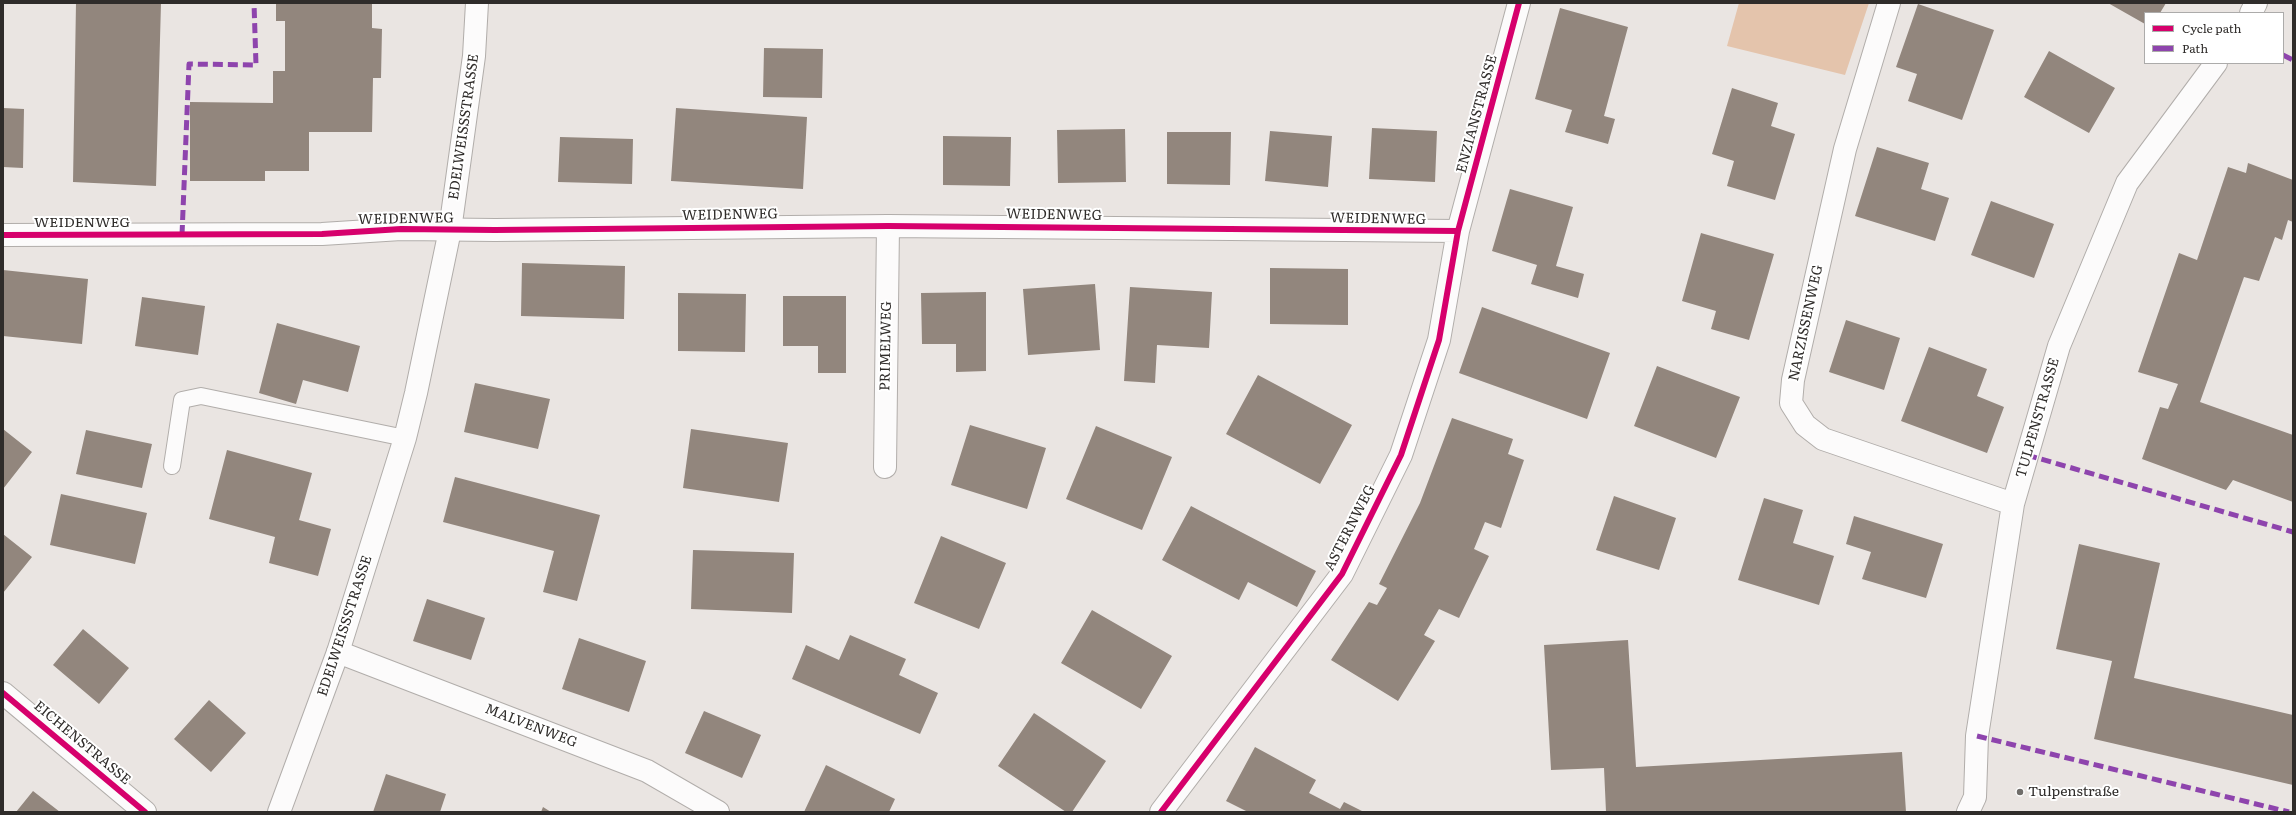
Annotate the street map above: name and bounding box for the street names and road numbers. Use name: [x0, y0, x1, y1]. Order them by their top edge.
street label: EDELWEISSSTRASSE: [445, 53, 483, 201]
street label: ENZIANSTRASSE: [1453, 53, 1501, 175]
street label: WEIDENWEG: [682, 206, 778, 224]
street label: WEIDENWEG: [1006, 206, 1102, 224]
street label: WEIDENWEG: [358, 210, 454, 228]
street label: WEIDENWEG: [1330, 210, 1426, 228]
street label: WEIDENWEG: [34, 215, 130, 231]
street label: NARZISSENWEG: [1785, 263, 1827, 383]
street label: PRIMELWEG: [877, 301, 895, 391]
street label: TULPENSTRASSE: [2013, 356, 2063, 480]
street label: ASTERNWEG: [1321, 482, 1379, 574]
street label: EDELWEISSSTRASSE: [314, 553, 376, 699]
street label: EICHENSTRASSE: [30, 698, 134, 788]
street label: MALVENWEG: [482, 701, 580, 751]

